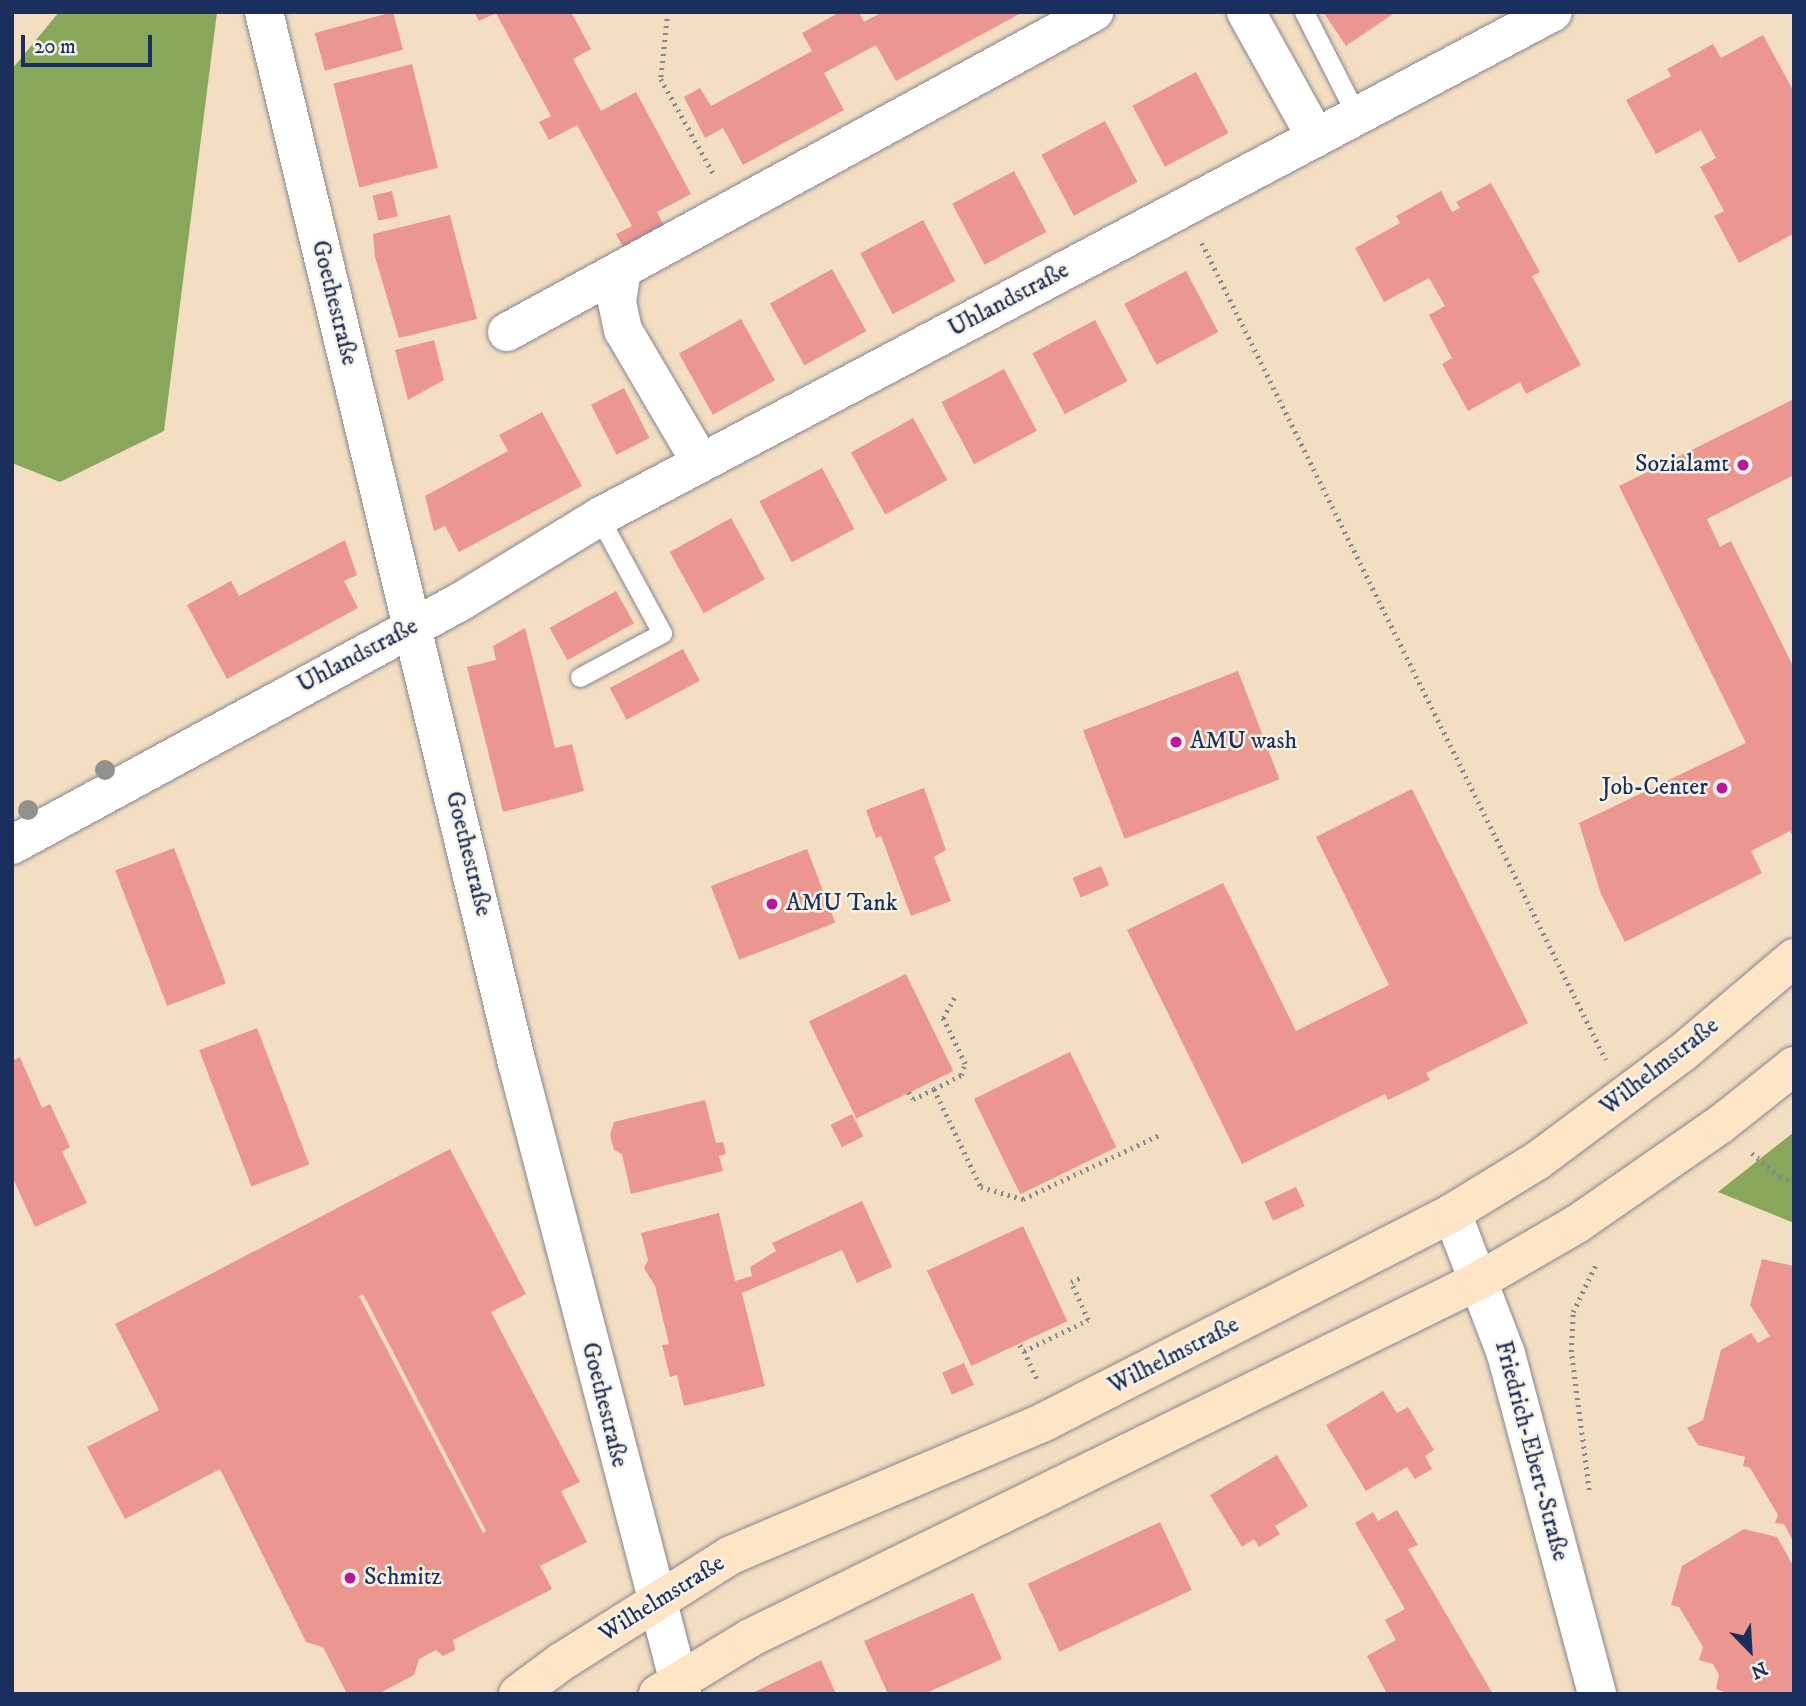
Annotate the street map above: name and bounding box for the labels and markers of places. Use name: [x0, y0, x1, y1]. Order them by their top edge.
place label: Sozialamt: [1635, 451, 1729, 479]
marker: Sozialamt: [1735, 457, 1751, 473]
place label: AMU wash: [1190, 728, 1297, 756]
marker: AMU wash: [1168, 734, 1184, 750]
place label: Job-Center: [1601, 774, 1708, 802]
marker: Job-Center: [1714, 780, 1730, 796]
place label: AMU Tank: [786, 890, 898, 918]
marker: AMU Tank: [764, 896, 780, 912]
place label: Schmitz: [364, 1564, 442, 1592]
marker: Schmitz: [342, 1570, 358, 1586]

